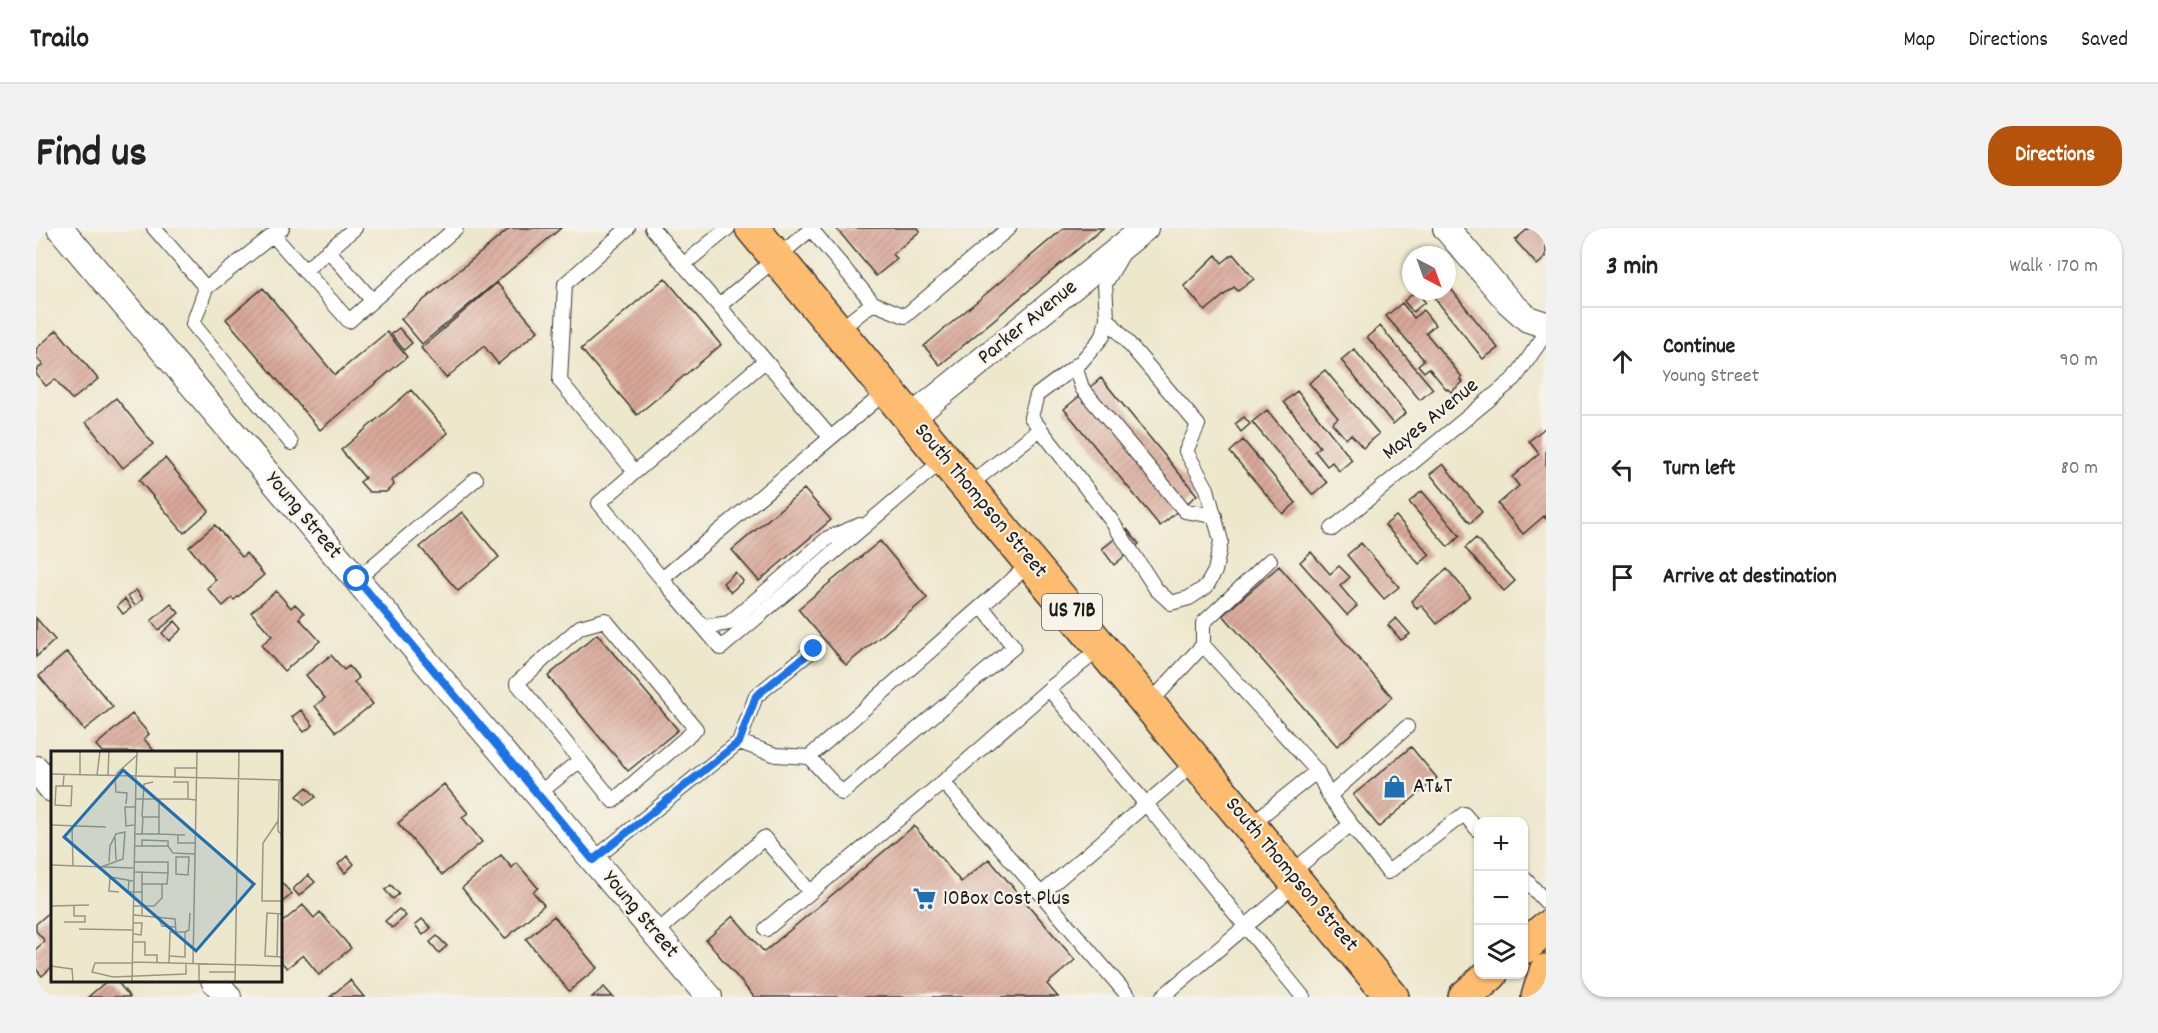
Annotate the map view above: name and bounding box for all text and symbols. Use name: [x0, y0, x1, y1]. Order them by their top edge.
text: Trailo: [30, 21, 89, 61]
text: Map: [1904, 26, 1935, 56]
text: Directions: [1968, 26, 2048, 56]
text: Saved: [2081, 26, 2128, 56]
text: Find us: [36, 126, 147, 186]
button: Directions: [1988, 126, 2122, 186]
north arrow: [1402, 246, 1456, 300]
text: 3 min: [1606, 249, 1658, 286]
text: Walk · 170 m: [2009, 253, 2098, 281]
street label: Parker Avenue: [971, 273, 1085, 373]
text: Continue: [1663, 332, 1735, 363]
icon: ahead: [1606, 345, 1639, 378]
text: 90 m: [2060, 347, 2098, 375]
text: Young Street: [1663, 363, 1759, 391]
street label: Mayes Avenue: [1376, 371, 1486, 469]
street label: South Thompson Street: [906, 417, 1054, 585]
icon: left: [1606, 453, 1639, 486]
text: Turn left: [1663, 454, 1735, 485]
text: 80 m: [2061, 455, 2098, 483]
street label: Young Street: [257, 466, 349, 566]
icon: arrive: [1606, 561, 1639, 594]
text: Arrive at destination: [1663, 562, 1837, 593]
route start: [343, 565, 369, 591]
road number: US 71B: [1042, 594, 1102, 630]
route end: [800, 635, 826, 661]
inset map: [51, 751, 282, 982]
place label: AT&T: [1413, 772, 1452, 803]
shop icon: AT&T: [1382, 774, 1408, 800]
street label: South Thompson Street: [1217, 791, 1365, 959]
map controls: [1474, 817, 1528, 979]
button: +: [1474, 817, 1528, 871]
street label: Young Street: [594, 865, 686, 965]
button: −: [1474, 871, 1528, 925]
place label: 10Box Cost Plus: [943, 884, 1070, 915]
supermarket icon: 10Box Cost Plus: [912, 886, 938, 912]
button: layers: [1474, 925, 1528, 979]

